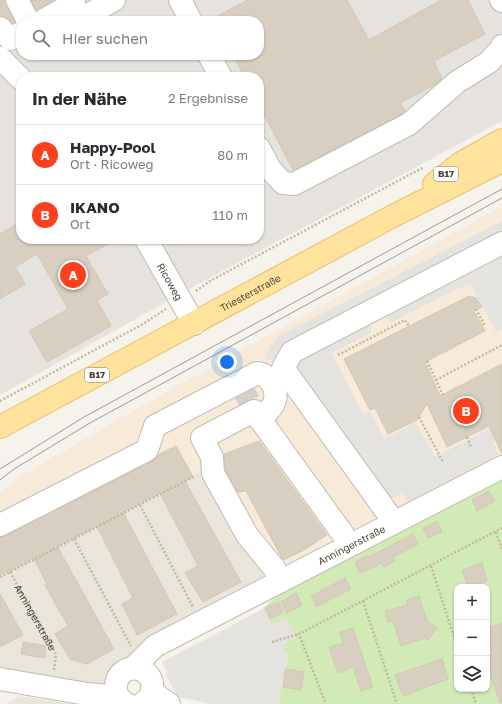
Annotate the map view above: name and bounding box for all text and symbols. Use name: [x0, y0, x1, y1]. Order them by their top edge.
search box: [16, 16, 264, 60]
icon: search: [30, 27, 52, 49]
text: Hier suchen: [62, 29, 148, 47]
text: In der Nähe: [32, 88, 127, 109]
text: 2 Ergebnisse: [168, 90, 248, 106]
text: Happy-Pool: [70, 138, 156, 156]
text: A: [40, 147, 50, 163]
text: 80 m: [217, 147, 248, 163]
text: Ort · Ricoweg: [70, 156, 154, 172]
road number: B17: [434, 167, 458, 181]
text: IKANO: [70, 198, 120, 216]
text: B: [40, 207, 50, 223]
text: 110 m: [213, 207, 248, 223]
text: Ort: [70, 216, 90, 232]
pin: A: [60, 260, 86, 290]
street label: Ricoweg: [155, 261, 185, 302]
street label: Triesterstraße: [218, 271, 283, 314]
your location: [217, 352, 237, 372]
road number: B17: [85, 368, 109, 382]
pin: B: [453, 396, 479, 426]
street label: Anningerstraße: [316, 522, 387, 567]
street label: Anningerstraße: [12, 582, 59, 653]
map controls: [454, 584, 490, 692]
button: +: [454, 584, 490, 620]
button: −: [454, 620, 490, 656]
button: layers: [454, 656, 490, 692]

